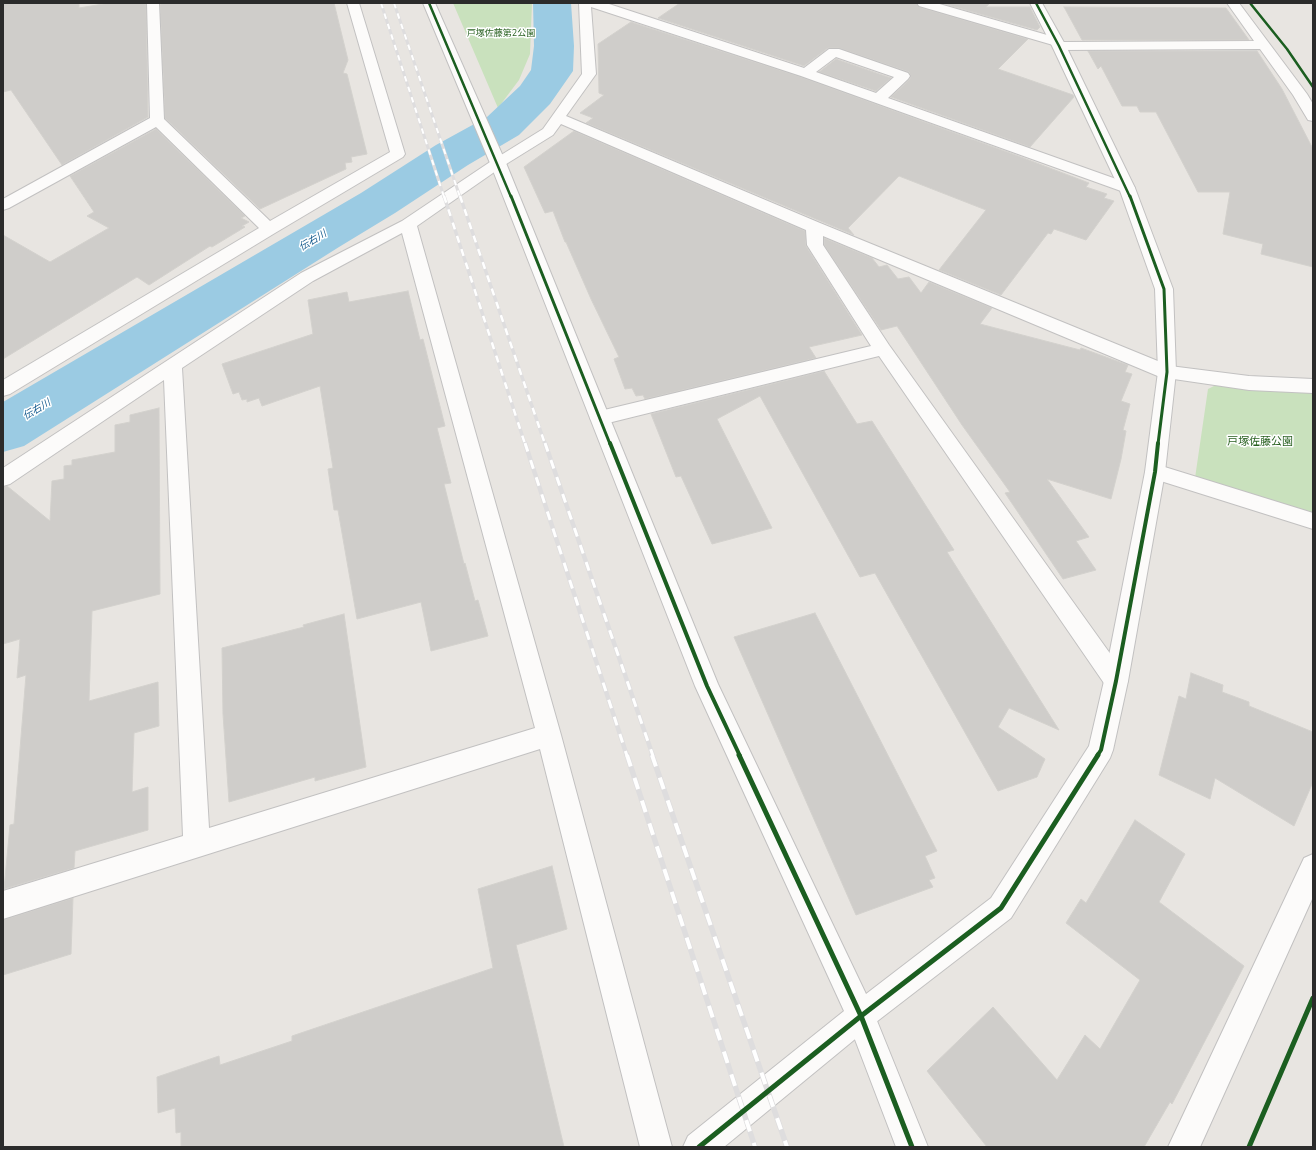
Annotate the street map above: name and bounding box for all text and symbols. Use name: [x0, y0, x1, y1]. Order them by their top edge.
park label: 戸塚佐藤第2公園: [467, 29, 535, 39]
water label: 伝右川: [297, 228, 329, 254]
water label: 伝右川: [21, 397, 53, 423]
park label: 戸塚佐藤公園: [1227, 435, 1293, 449]

